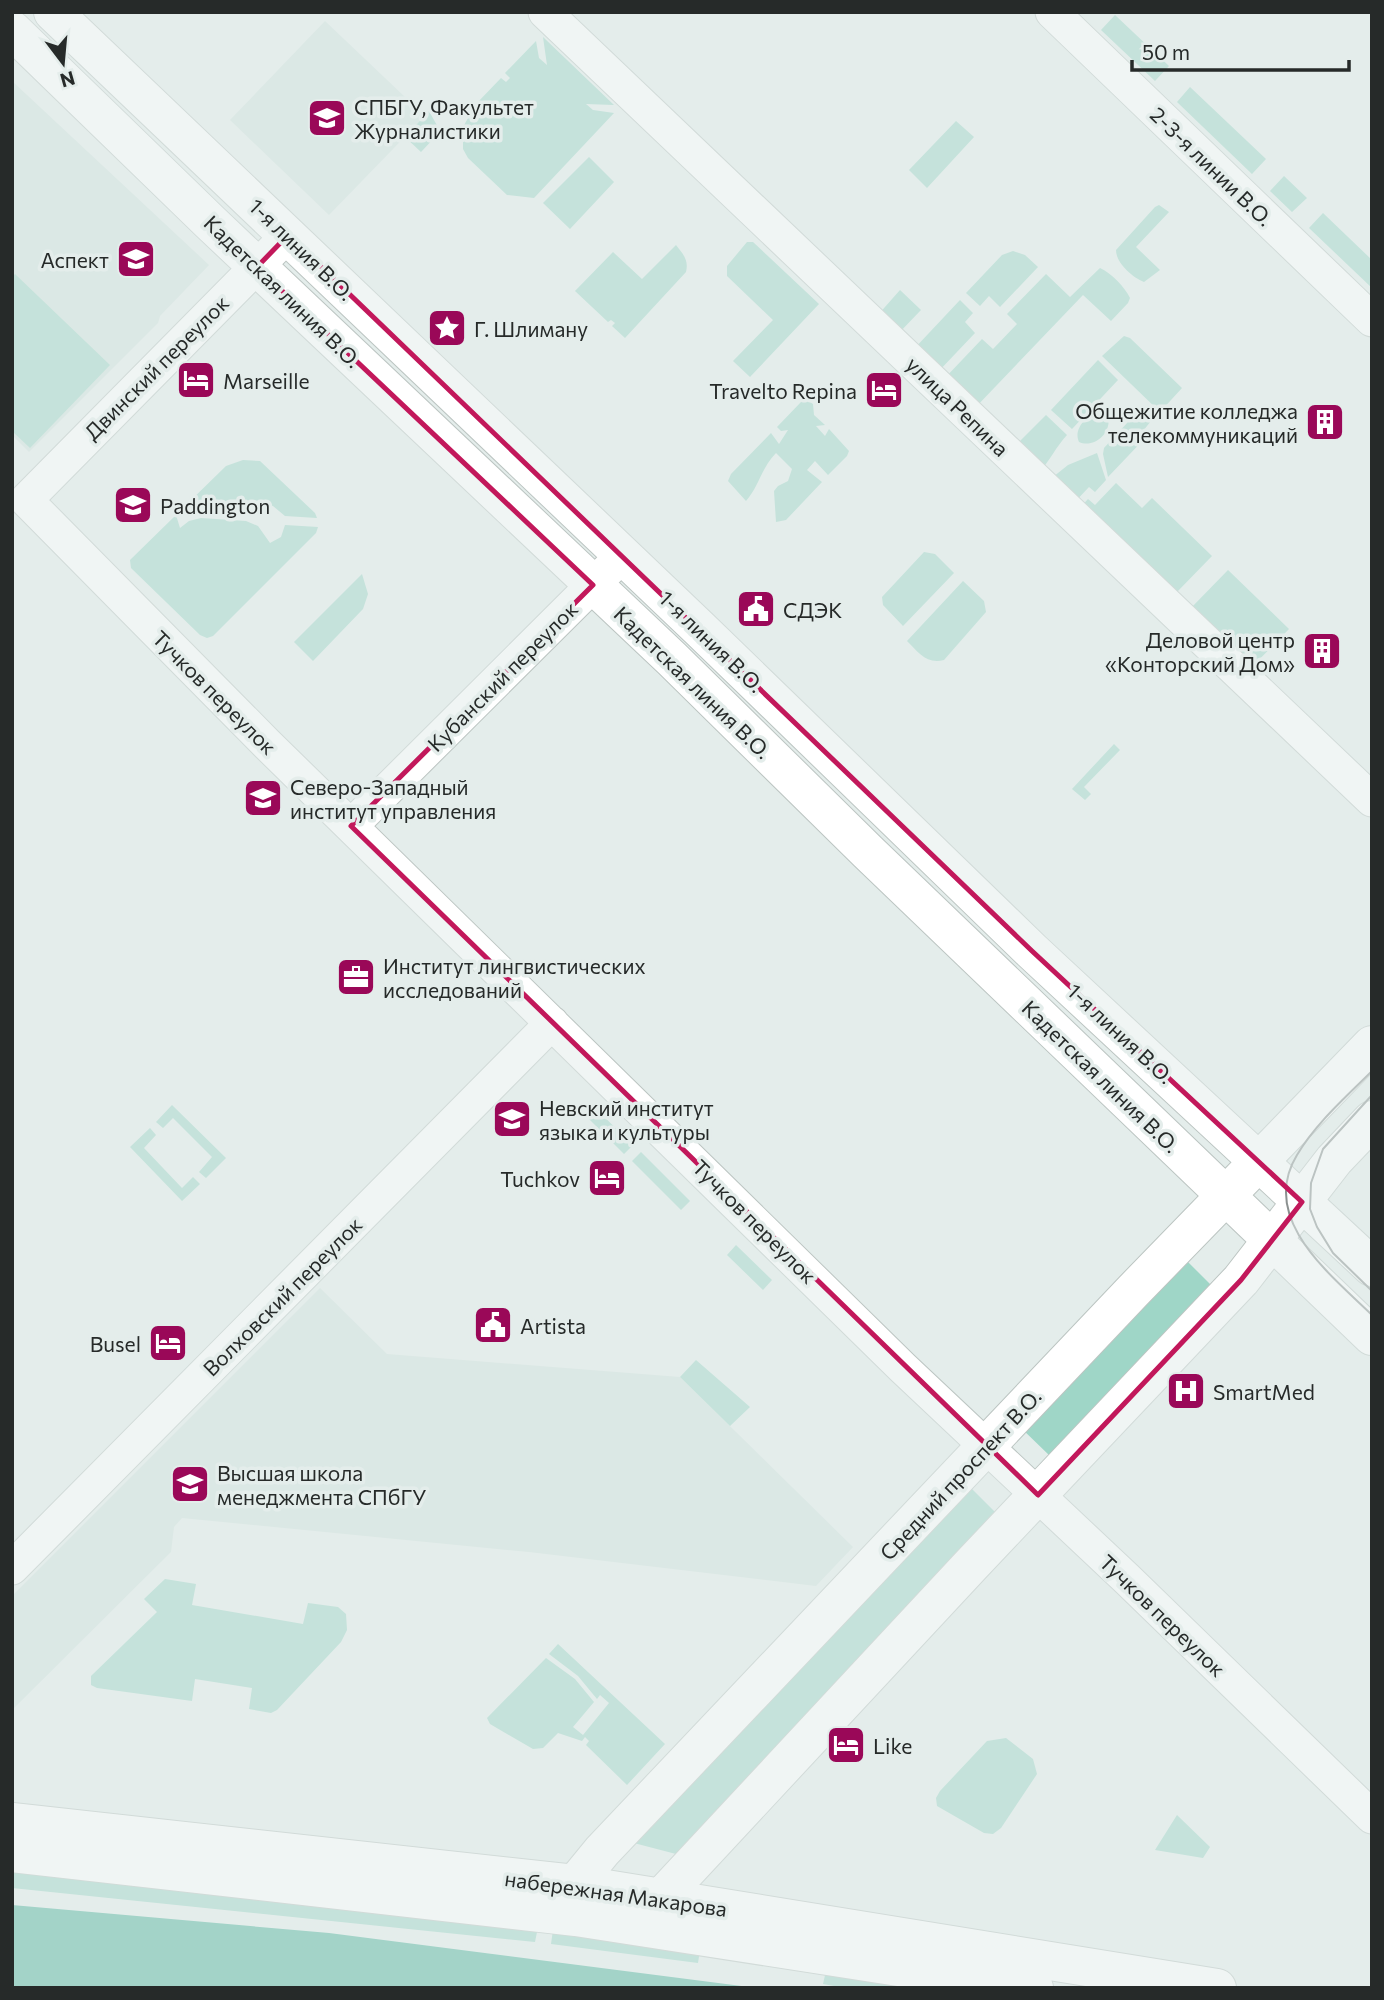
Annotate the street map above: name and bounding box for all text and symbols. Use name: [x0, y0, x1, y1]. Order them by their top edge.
north arrow: [28, 28, 98, 98]
scale bar: [1132, 28, 1349, 72]
text: 50 m: [1142, 39, 1190, 64]
text: N: [58, 67, 78, 93]
place label: СПБГУ, Факультет Журналистики: [354, 94, 534, 143]
school or university icon: СПБГУ, Факультет Журналистики: [306, 97, 348, 139]
street label: 2-3-я линии В.О.: [1146, 101, 1278, 231]
street label: 1-я линия В.О.: [245, 193, 359, 305]
street label: Кадетская линия В.О.: [199, 210, 367, 372]
school or university icon: Аспект: [115, 238, 157, 280]
place label: Аспект: [40, 247, 109, 272]
street label: Двинский переулок: [79, 290, 233, 444]
place icon: Г. Шлиману: [426, 307, 468, 349]
place label: Г. Шлиману: [474, 316, 588, 341]
street label: улица Репина: [902, 351, 1014, 461]
hotel icon: Marseille: [175, 359, 217, 401]
place label: Marseille: [223, 368, 310, 393]
hotel icon: Travelto Repina: [863, 369, 905, 411]
place label: Travelto Repina: [709, 378, 857, 403]
place label: Общежитие колледжа телекоммуникаций: [1075, 398, 1298, 447]
building icon: Общежитие колледжа телекоммуникаций: [1304, 401, 1346, 443]
school or university icon: Paddington: [112, 484, 154, 526]
place label: Paddington: [160, 493, 270, 518]
street label: 1-я линия В.О.: [655, 585, 769, 697]
public building icon: СДЭК: [735, 588, 777, 630]
street label: Кубанский переулок: [422, 596, 582, 756]
place label: СДЭК: [783, 597, 842, 622]
street label: Кадетская линия В.О.: [609, 601, 777, 763]
street label: Тучков переулок: [148, 625, 282, 759]
place label: Деловой центр «Конторский Дом»: [1105, 627, 1295, 676]
building icon: Деловой центр «Конторский Дом»: [1301, 630, 1343, 672]
place label: Северо-Западный институт управления: [290, 774, 496, 823]
school or university icon: Северо-Западный институт управления: [242, 777, 284, 819]
place label: Институт лингвистических исследований: [383, 953, 646, 1002]
office icon: Институт лингвистических исследований: [335, 956, 377, 998]
street label: 1-я линия В.О.: [1063, 978, 1179, 1088]
street label: Кадетская линия В.О.: [1017, 995, 1185, 1157]
place label: Невский институт языка и культуры: [539, 1095, 714, 1144]
school or university icon: Невский институт языка и культуры: [491, 1098, 533, 1140]
street label: Тучков переулок: [688, 1154, 822, 1288]
hotel icon: Tuchkov: [586, 1157, 628, 1199]
place label: Tuchkov: [500, 1166, 580, 1191]
street label: Волховский переулок: [197, 1211, 367, 1381]
public building icon: Artista: [472, 1304, 514, 1346]
place label: Artista: [520, 1313, 586, 1338]
hotel icon: Busel: [147, 1322, 189, 1364]
place label: Busel: [90, 1331, 141, 1356]
hospital icon: SmartMed: [1165, 1370, 1207, 1412]
place label: SmartMed: [1213, 1379, 1315, 1404]
street label: Средний проспект В.О.: [874, 1383, 1046, 1565]
place label: Высшая школа менеджмента СПбГУ: [217, 1460, 427, 1509]
school or university icon: Высшая школа менеджмента СПбГУ: [169, 1463, 211, 1505]
street label: Тучков переулок: [1095, 1549, 1231, 1681]
hotel icon: Like: [825, 1724, 867, 1766]
place label: Like: [873, 1733, 912, 1758]
street label: набережная Макарова: [503, 1865, 729, 1921]

